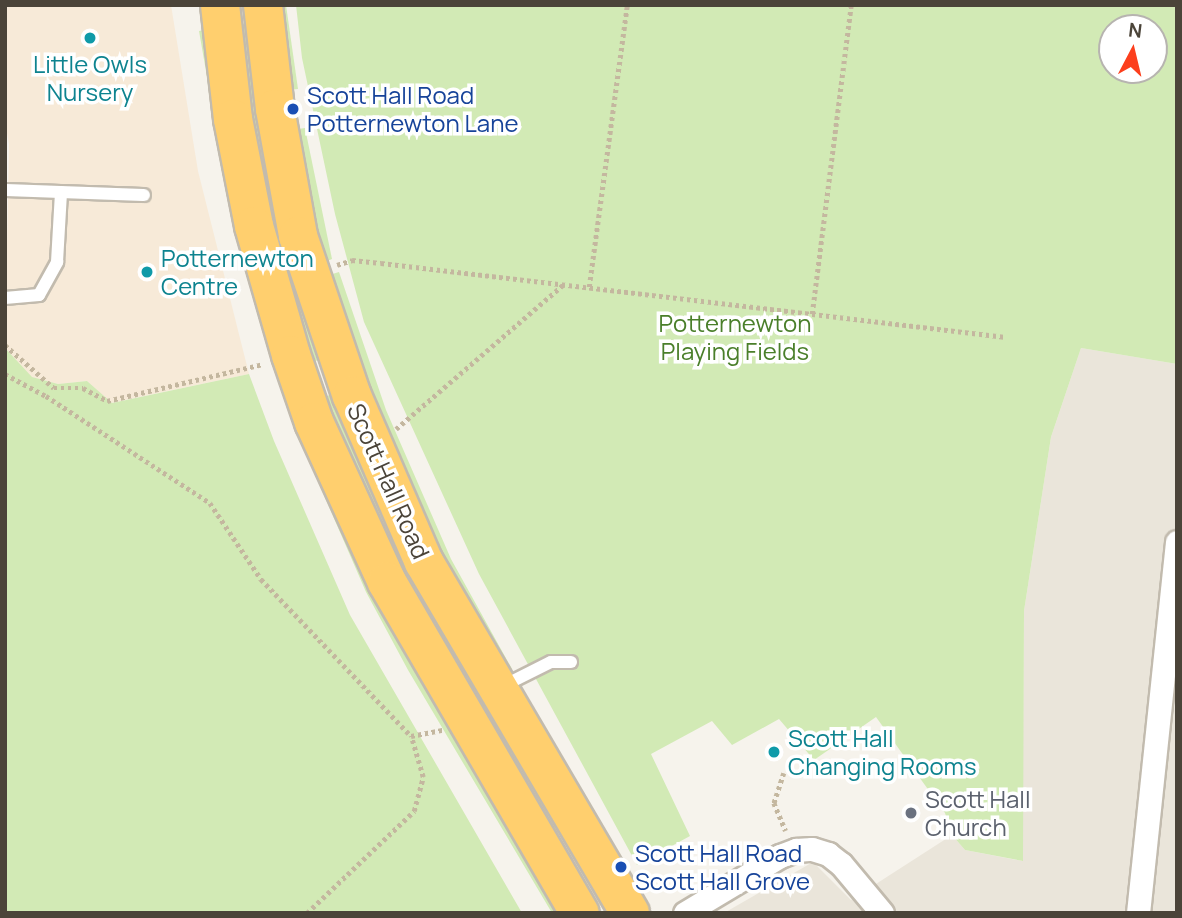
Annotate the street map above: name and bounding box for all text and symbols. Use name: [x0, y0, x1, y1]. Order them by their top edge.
north arrow: [1098, 14, 1168, 84]
text: N: [1127, 16, 1144, 44]
marker: Little Owls Nursery: [82, 30, 98, 46]
place label: Little Owls Nursery: [33, 50, 147, 106]
place label: Scott Hall Road Potternewton Lane: [307, 81, 518, 137]
marker: Scott Hall Road Potternewton Lane: [285, 101, 301, 117]
place label: Potternewton Centre: [161, 244, 314, 300]
marker: Potternewton Centre: [139, 264, 155, 280]
park label: Potternewton Playing Fields: [659, 309, 811, 365]
street label: Scott Hall Road: [342, 399, 436, 563]
place label: Scott Hall Changing Rooms: [788, 724, 977, 780]
marker: Scott Hall Changing Rooms: [766, 744, 782, 760]
place label: Scott Hall Church: [925, 785, 1030, 841]
marker: Scott Hall Church: [903, 805, 919, 821]
place label: Scott Hall Road Scott Hall Grove: [635, 839, 810, 895]
marker: Scott Hall Road Scott Hall Grove: [613, 859, 629, 875]

